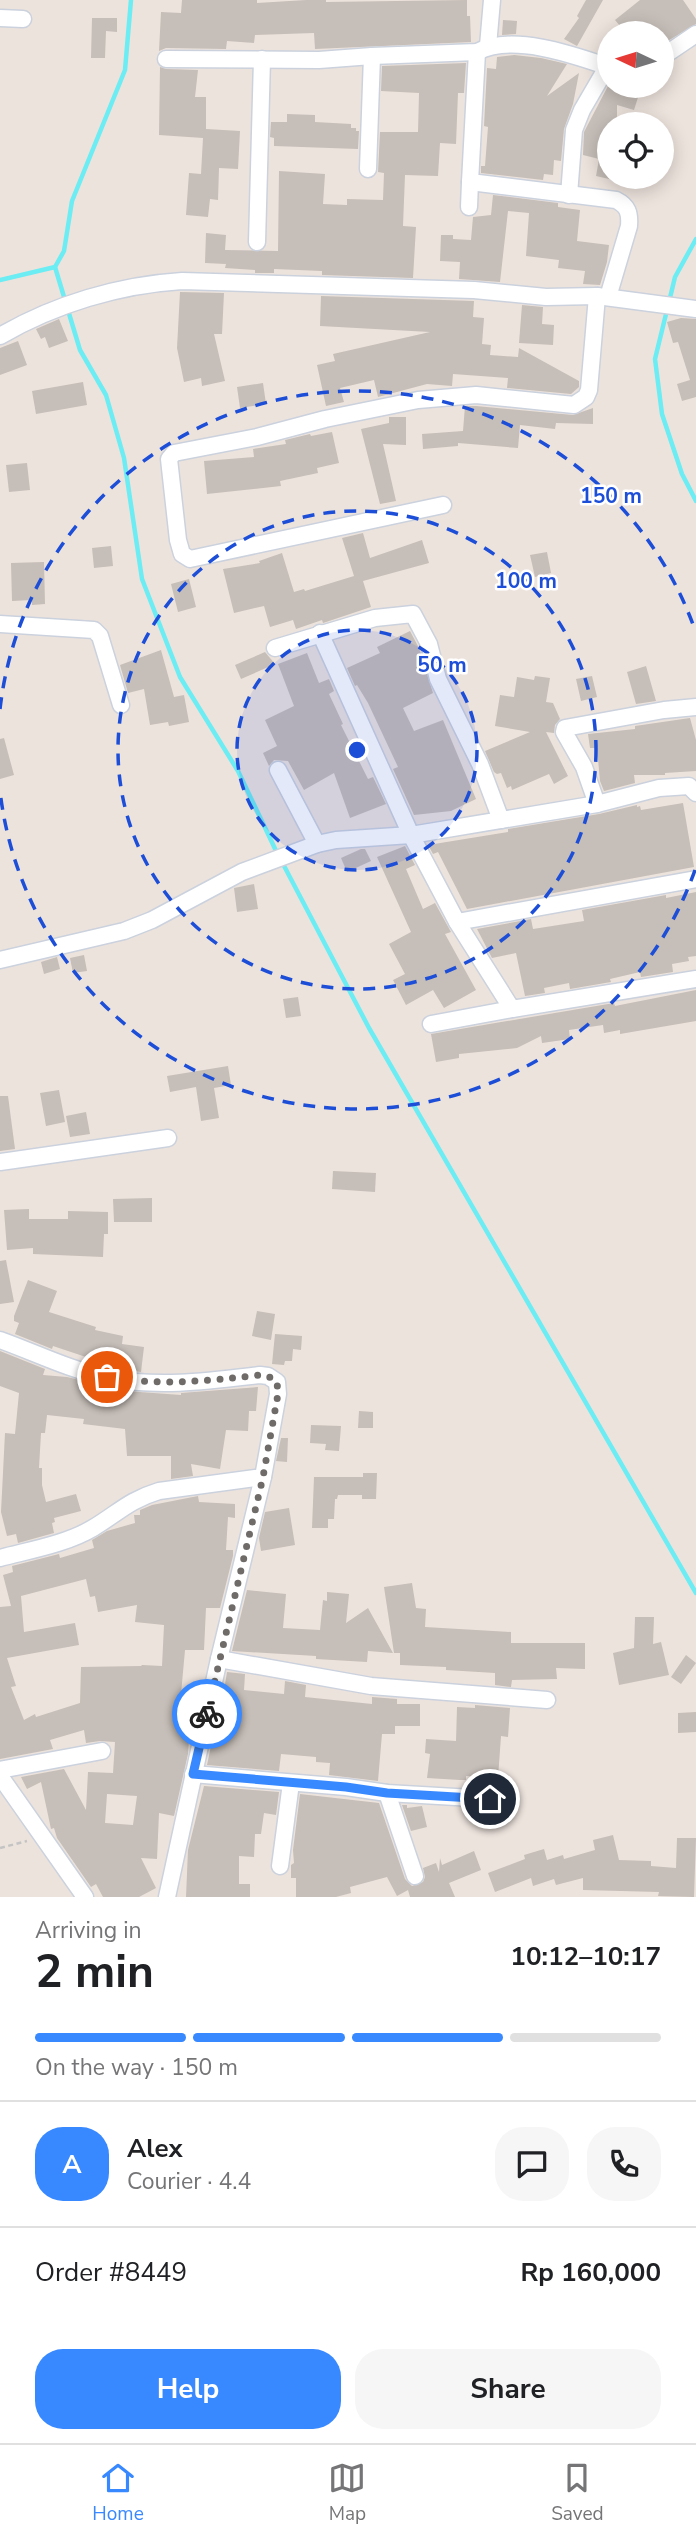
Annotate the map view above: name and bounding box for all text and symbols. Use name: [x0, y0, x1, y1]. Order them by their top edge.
north arrow: [597, 21, 674, 98]
map controls: [597, 21, 674, 189]
button: locate: [597, 112, 674, 189]
text: 150 m: [580, 482, 642, 510]
text: 100 m: [495, 567, 557, 595]
text: 50 m: [417, 651, 467, 679]
centre of rings: [345, 738, 369, 762]
pin: [77, 1347, 137, 1407]
icon: bag: [88, 1358, 126, 1396]
courier: [172, 1679, 242, 1749]
icon: bike: [188, 1695, 226, 1733]
pin: [460, 1769, 520, 1829]
icon: home: [471, 1780, 509, 1818]
text: Arriving in: [35, 1915, 142, 1946]
text: 10:12–10:17: [510, 1939, 661, 1974]
text: 2 min: [35, 1940, 154, 2003]
text: On the way · 150 m: [35, 2052, 238, 2083]
button: chat: [495, 2127, 569, 2201]
button: phone: [587, 2127, 661, 2201]
text: Alex: [127, 2131, 183, 2166]
text: A: [62, 2147, 82, 2182]
text: Courier · 4.4: [127, 2166, 251, 2197]
text: Order #8449: [35, 2255, 187, 2290]
text: Rp 160,000: [520, 2255, 661, 2290]
button: Help: [35, 2349, 341, 2429]
button: Share: [355, 2349, 661, 2429]
tab: Home: [92, 2459, 144, 2527]
tab: Map: [328, 2459, 366, 2527]
tab: Saved: [551, 2459, 604, 2527]

